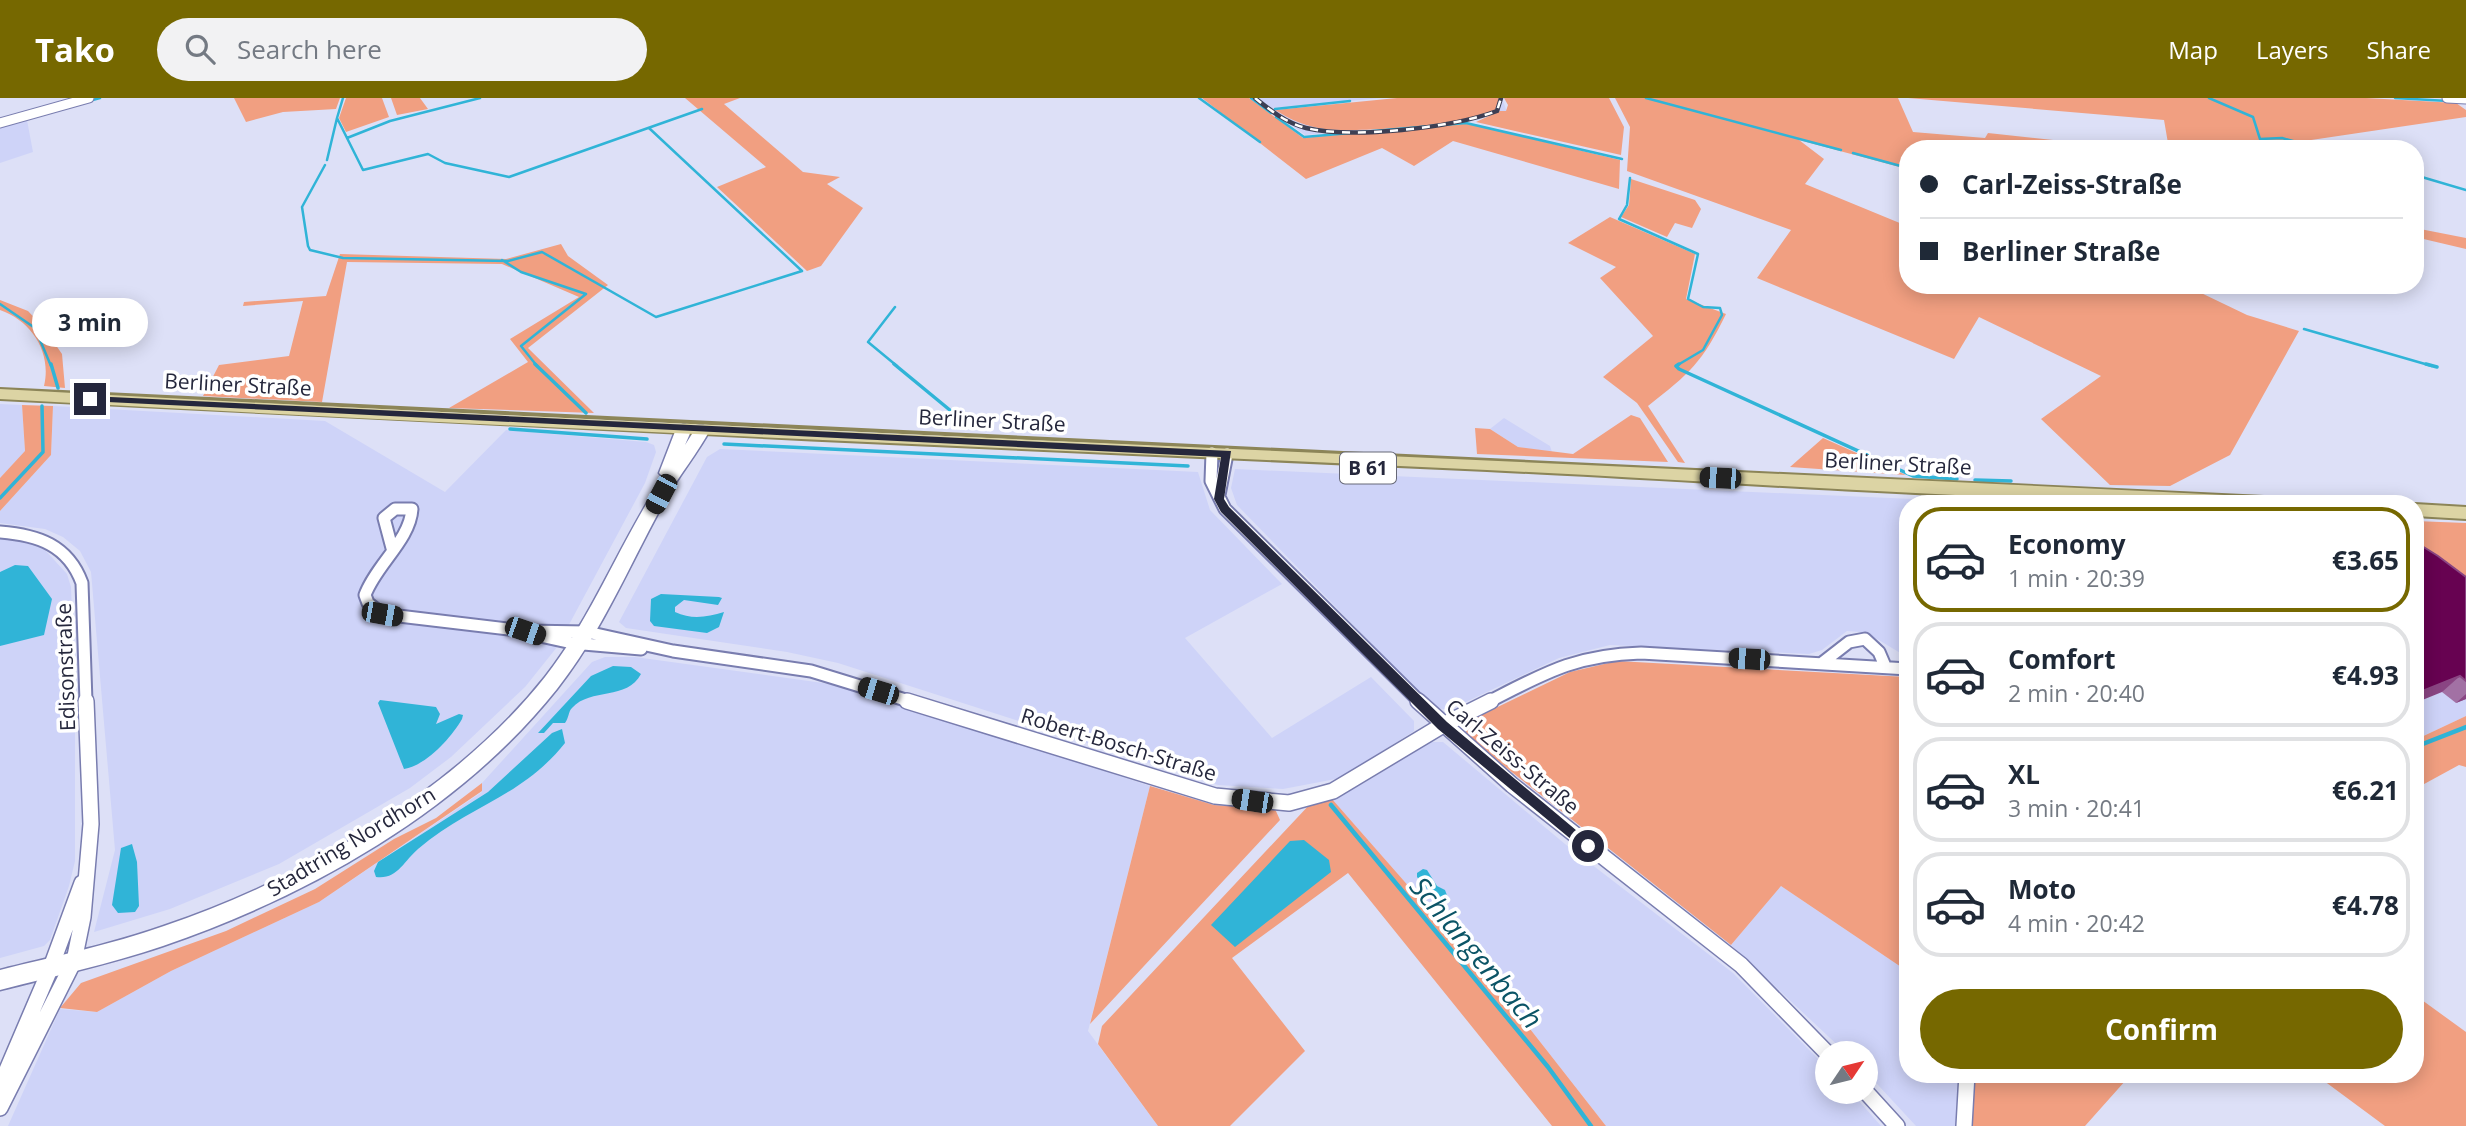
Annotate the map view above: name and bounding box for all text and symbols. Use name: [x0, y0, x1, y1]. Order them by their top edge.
search box: [157, 18, 647, 81]
text: Tako: [35, 27, 115, 72]
icon: search: [181, 30, 219, 68]
text: Search here: [237, 31, 382, 67]
text: Map: [2168, 33, 2218, 66]
text: Layers: [2256, 33, 2329, 66]
text: Share: [2367, 33, 2431, 66]
text: Carl-Zeiss-Straße: [1962, 166, 2182, 202]
text: Berliner Straße: [1962, 233, 2160, 269]
callout: 3 min: [32, 298, 148, 346]
text: 3 min: [58, 306, 122, 338]
street label: Berliner Straße: [164, 366, 312, 402]
route end: [74, 383, 106, 415]
street label: Berliner Straße: [918, 402, 1066, 438]
street label: Berliner Straße: [1824, 445, 1972, 481]
road number: B 61: [1340, 452, 1396, 484]
car: [1699, 466, 1742, 490]
car: [642, 471, 681, 517]
text: Economy: [2008, 526, 2126, 562]
icon: car: [1924, 528, 1987, 591]
text: €3.65: [2332, 542, 2399, 578]
text: 1 min · 20:39: [2008, 562, 2145, 594]
car: [360, 600, 405, 628]
street label: Edisonstraße: [49, 603, 81, 731]
car: [502, 614, 549, 648]
text: Comfort: [2008, 641, 2115, 677]
icon: car: [1924, 643, 1987, 706]
car: [1728, 647, 1771, 671]
text: €4.93: [2332, 657, 2399, 693]
car: [855, 675, 902, 707]
text: 2 min · 20:40: [2008, 677, 2145, 709]
street label: Carl-Zeiss-Straße: [1441, 692, 1585, 820]
street label: Robert-Bosch-Straße: [1018, 701, 1220, 787]
text: XL: [2008, 756, 2040, 792]
icon: car: [1924, 758, 1987, 821]
text: €6.21: [2332, 772, 2399, 808]
street label: Stadtring Nordhorn: [262, 780, 440, 902]
car: [1230, 787, 1275, 815]
text: 3 min · 20:41: [2008, 792, 2145, 824]
route start: [1572, 830, 1604, 862]
water label: Schlangenbach: [1402, 868, 1552, 1036]
text: Moto: [2008, 871, 2076, 907]
icon: car: [1924, 873, 1987, 936]
text: €4.78: [2332, 887, 2399, 923]
text: 4 min · 20:42: [2008, 907, 2145, 939]
button: Confirm: [1920, 989, 2403, 1069]
north arrow: [1815, 1041, 1878, 1104]
map controls: [1815, 1041, 1878, 1104]

